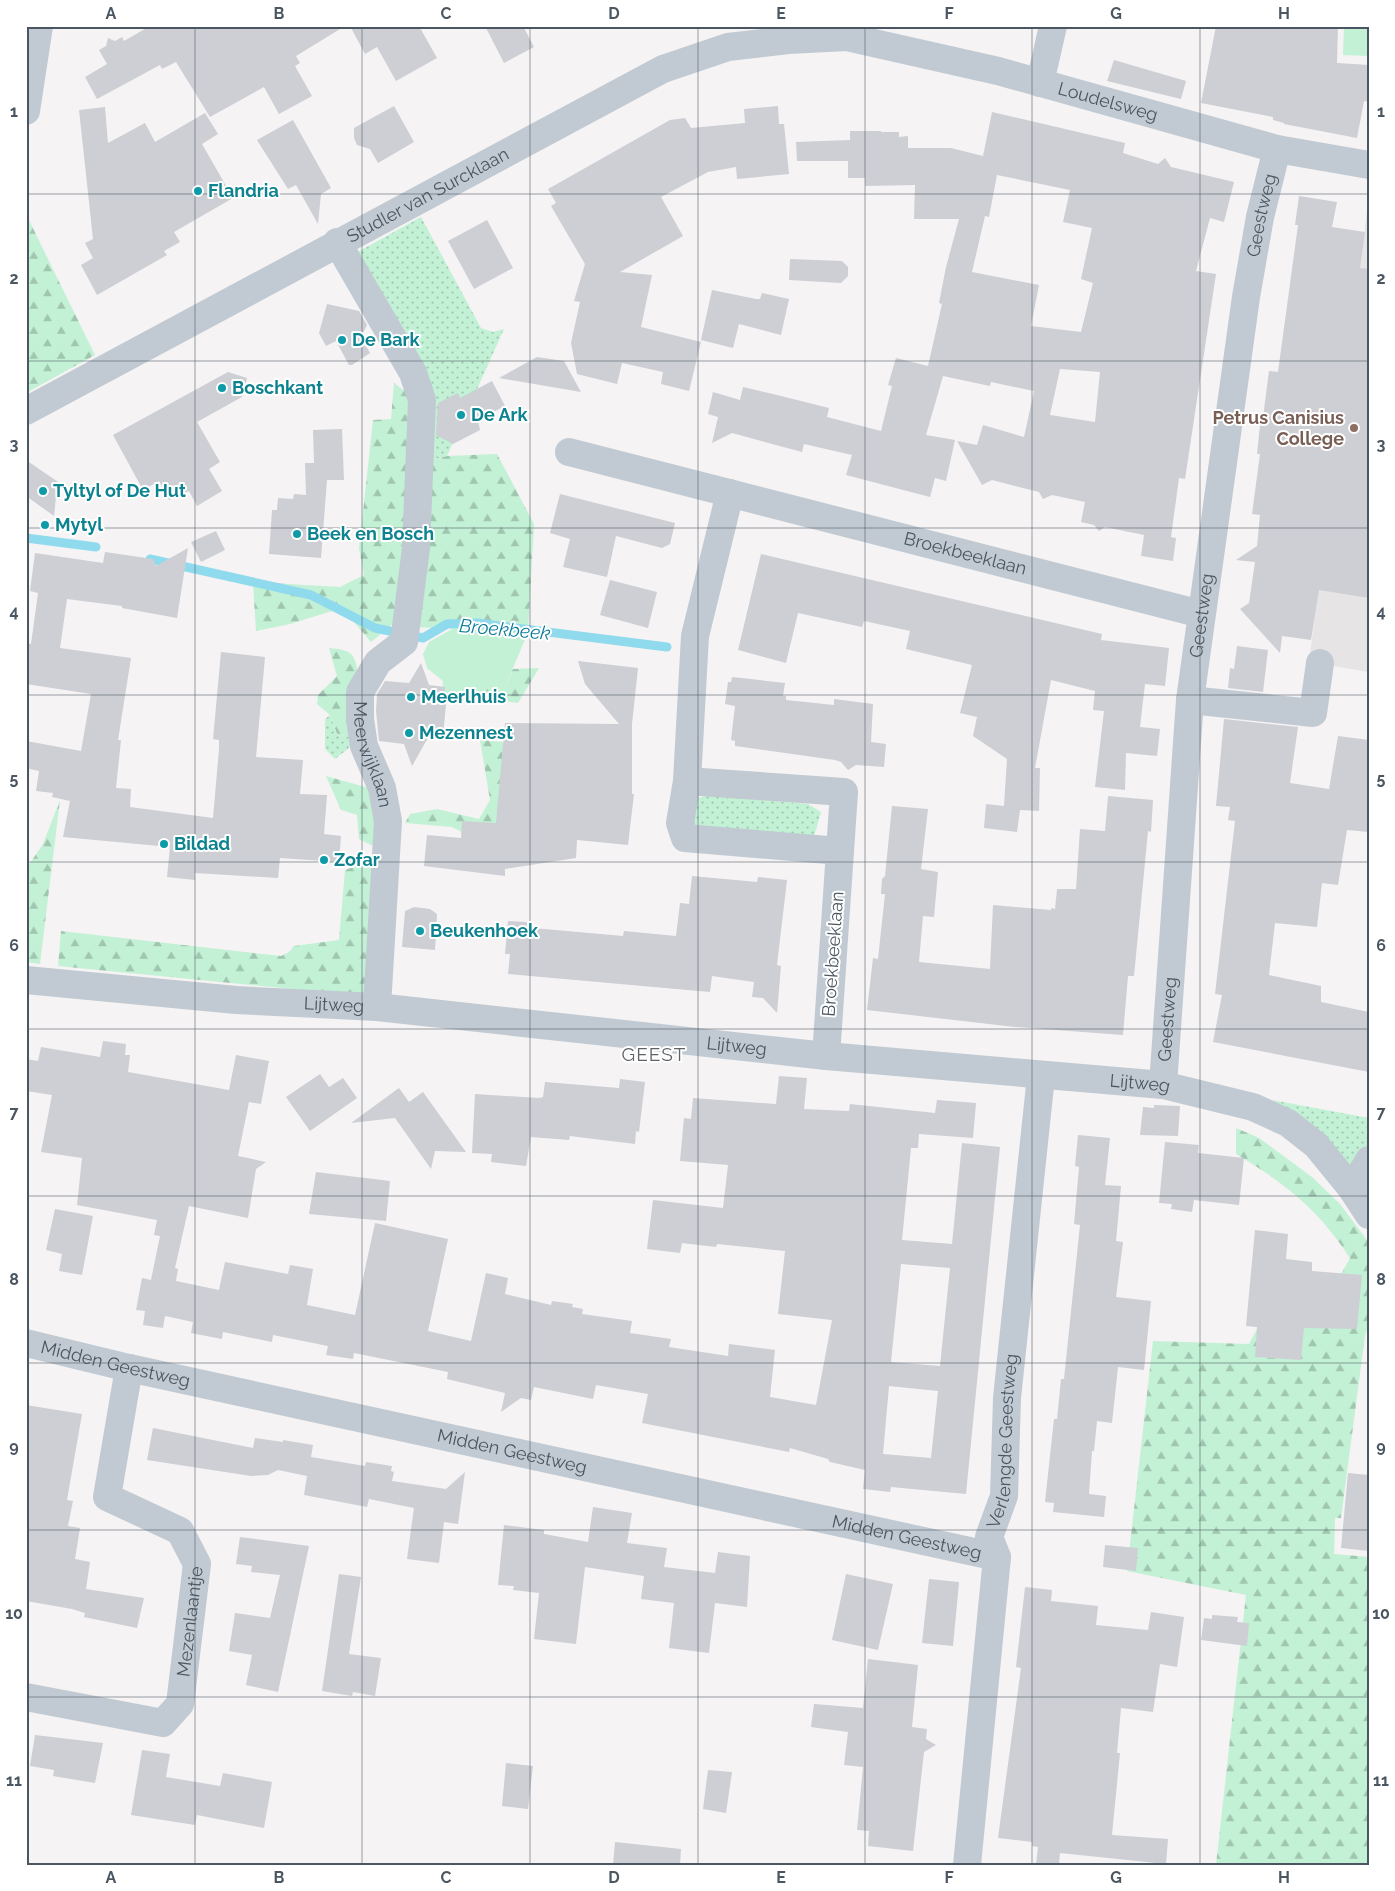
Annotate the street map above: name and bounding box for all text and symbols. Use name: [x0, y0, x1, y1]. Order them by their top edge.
text: A: [106, 4, 117, 23]
text: B: [274, 4, 285, 23]
text: C: [441, 4, 452, 23]
text: D: [608, 4, 620, 23]
text: E: [776, 4, 786, 23]
text: F: [944, 4, 954, 23]
text: G: [1110, 4, 1122, 23]
text: H: [1278, 4, 1290, 23]
street label: Loudelsweg: [1056, 77, 1160, 125]
text: 1: [10, 102, 18, 121]
text: 1: [1377, 102, 1385, 121]
street label: Studler van Surcklaan: [343, 143, 512, 247]
street label: Geestweg: [1242, 171, 1280, 259]
place label: Flandria: [208, 180, 279, 201]
marker: Flandria: [192, 185, 204, 197]
text: 2: [9, 269, 19, 288]
text: 2: [1376, 269, 1386, 288]
place label: De Bark: [352, 329, 421, 350]
marker: De Bark: [336, 334, 348, 346]
place label: Boschkant: [232, 377, 323, 398]
marker: Boschkant: [216, 382, 228, 394]
place label: De Ark: [471, 404, 529, 425]
place label: Petrus Canisius College: [1212, 407, 1344, 449]
marker: De Ark: [455, 409, 467, 421]
marker: Petrus Canisius College: [1348, 422, 1360, 434]
text: 3: [10, 435, 19, 454]
text: 3: [1377, 435, 1386, 454]
place label: Tyltyl of De Hut: [53, 480, 186, 501]
marker: Tyltyl of De Hut: [37, 485, 49, 497]
place label: Mytyl: [55, 514, 103, 535]
marker: Mytyl: [39, 519, 51, 531]
place label: Beek en Bosch: [307, 523, 434, 544]
street label: Broekbeeklaan: [902, 527, 1029, 579]
marker: Beek en Bosch: [291, 528, 303, 540]
street label: Geestweg: [1185, 572, 1217, 659]
text: 4: [9, 602, 19, 621]
text: 4: [1376, 602, 1386, 621]
water label: Broekbeek: [459, 614, 551, 644]
place label: Meerlhuis: [421, 686, 506, 707]
marker: Meerlhuis: [405, 691, 417, 703]
street label: Meerwijklaan: [350, 701, 396, 809]
place label: Mezennest: [419, 722, 513, 743]
marker: Mezennest: [403, 727, 415, 739]
text: 5: [10, 769, 19, 788]
text: 5: [1377, 769, 1386, 788]
place label: Bildad: [174, 833, 230, 854]
marker: Bildad: [158, 838, 170, 850]
place label: Zofar: [334, 849, 380, 870]
marker: Zofar: [318, 854, 330, 866]
street label: Broekbeeklaan: [818, 891, 847, 1017]
place label: Beukenhoek: [430, 920, 539, 941]
marker: Beukenhoek: [414, 925, 426, 937]
text: 6: [9, 936, 19, 955]
text: 6: [1376, 936, 1386, 955]
street label: Geestweg: [1154, 976, 1181, 1062]
street label: Lijtweg: [303, 992, 365, 1016]
street label: Lijtweg: [706, 1032, 768, 1059]
district label: GEEST: [622, 1043, 686, 1065]
street label: Lijtweg: [1109, 1069, 1173, 1096]
text: 7: [10, 1103, 19, 1122]
text: 7: [1377, 1103, 1386, 1122]
text: 8: [9, 1270, 19, 1289]
text: 8: [1376, 1270, 1386, 1289]
street label: Midden Geestweg: [39, 1336, 192, 1391]
street label: Verlengde Geestweg: [982, 1353, 1022, 1531]
street label: Midden Geestweg: [435, 1424, 589, 1477]
text: 9: [9, 1437, 19, 1456]
text: 9: [1376, 1437, 1386, 1456]
street label: Midden Geestweg: [830, 1510, 984, 1563]
street label: Mezenlaantje: [172, 1564, 207, 1678]
text: 10: [5, 1604, 23, 1623]
text: 10: [1372, 1604, 1390, 1623]
text: 11: [6, 1771, 22, 1790]
text: 11: [1373, 1771, 1389, 1790]
text: A: [106, 1868, 117, 1887]
text: B: [274, 1868, 285, 1887]
text: C: [441, 1868, 452, 1887]
text: D: [608, 1868, 620, 1887]
text: E: [776, 1868, 786, 1887]
text: F: [944, 1868, 954, 1887]
text: G: [1110, 1868, 1122, 1887]
text: H: [1278, 1868, 1290, 1887]

